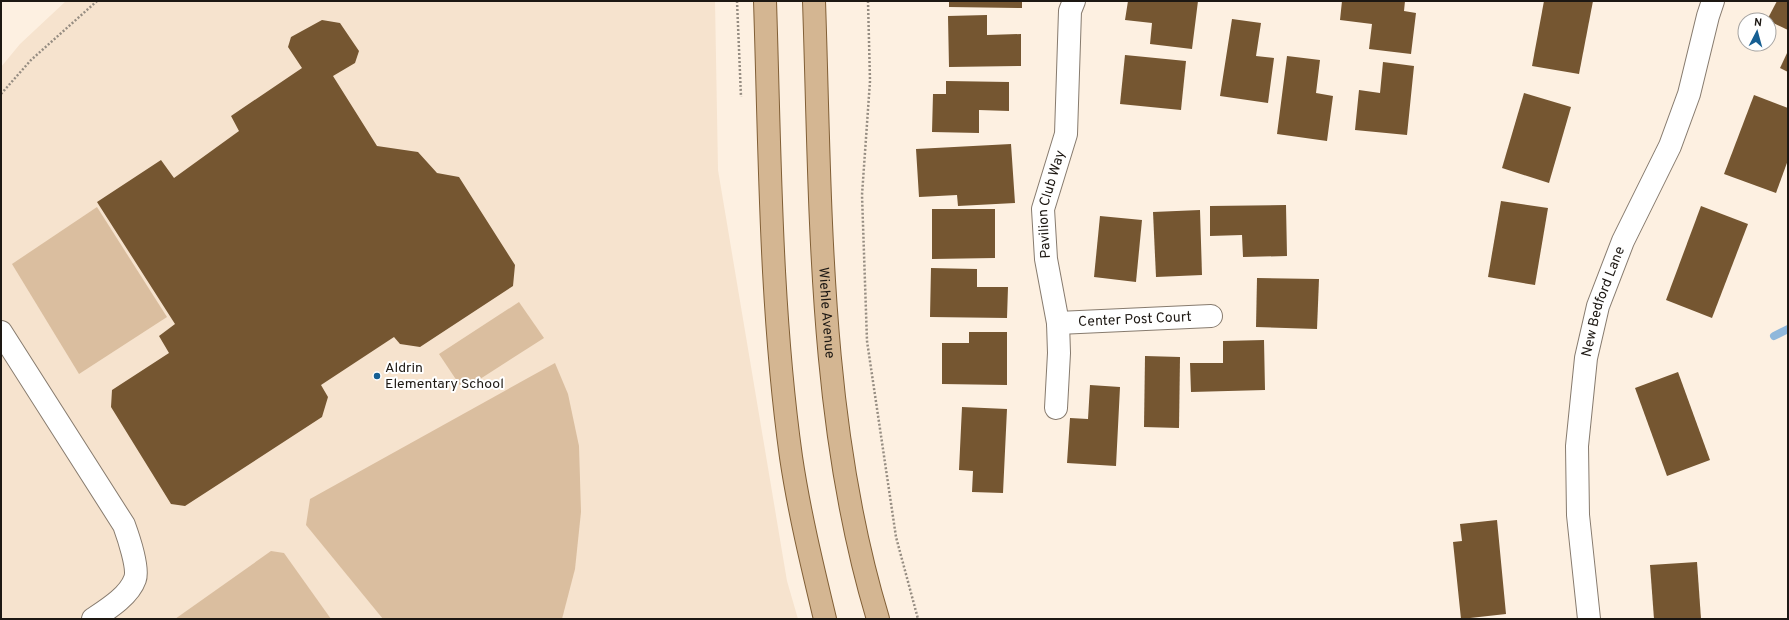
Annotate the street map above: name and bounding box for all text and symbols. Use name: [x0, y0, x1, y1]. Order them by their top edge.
north arrow: [1737, 12, 1777, 52]
text: N: [1753, 16, 1763, 30]
street label: Pavilion Club Way: [1035, 148, 1069, 259]
street label: New Bedford Lane: [1578, 244, 1629, 359]
street label: Wiehle Avenue: [815, 267, 838, 359]
street label: Center Post Court: [1078, 308, 1192, 331]
place label: Aldrin Elementary School: [385, 360, 504, 393]
marker: Aldrin Elementary School: [372, 371, 382, 381]

